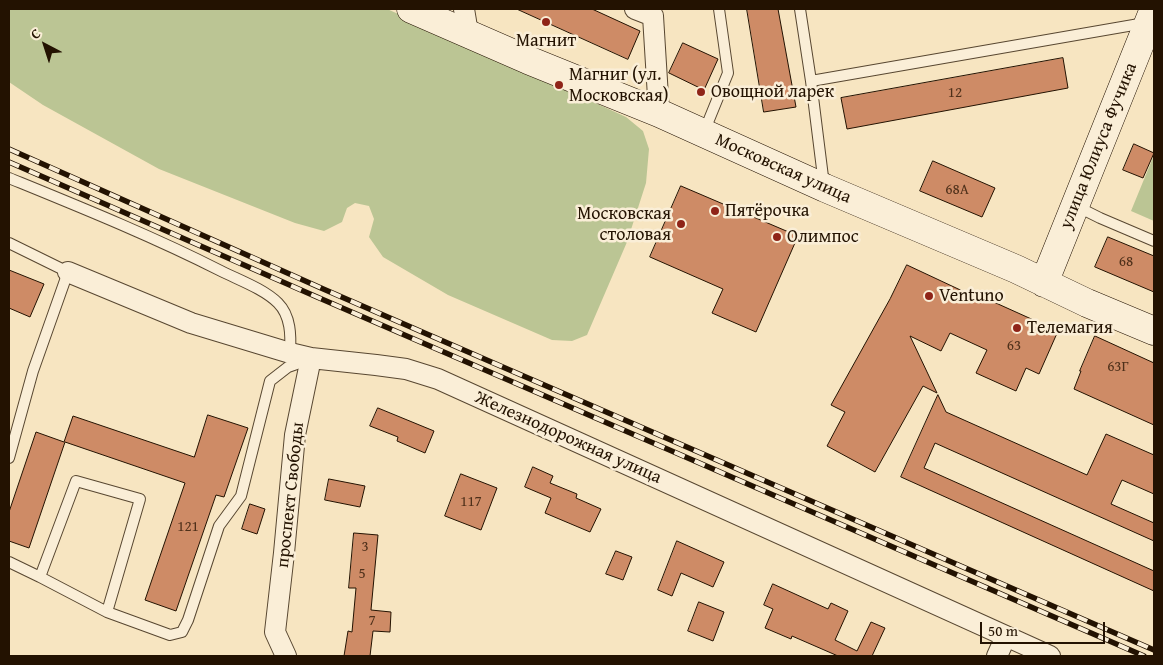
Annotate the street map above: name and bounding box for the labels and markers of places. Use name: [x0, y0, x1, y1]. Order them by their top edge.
marker: Магнит: [540, 16, 552, 28]
place label: Магнит: [516, 30, 576, 52]
place label: Магниг (ул. Московская): [569, 64, 669, 106]
marker: Магниг (ул. Московская): [553, 79, 565, 91]
place label: Овощной ларек: [711, 81, 834, 103]
marker: Овощной ларек: [695, 86, 707, 98]
place label: Пятёрочка: [725, 200, 809, 222]
place label: Московская столовая: [577, 203, 671, 245]
marker: Пятёрочка: [709, 205, 721, 217]
marker: Московская столовая: [675, 218, 687, 230]
place label: Олимпос: [787, 226, 859, 248]
marker: Олимпос: [771, 231, 783, 243]
place label: Ventuno: [939, 285, 1004, 307]
marker: Ventuno: [923, 290, 935, 302]
place label: Телемагия: [1027, 317, 1113, 339]
marker: Телемагия: [1011, 322, 1023, 334]

